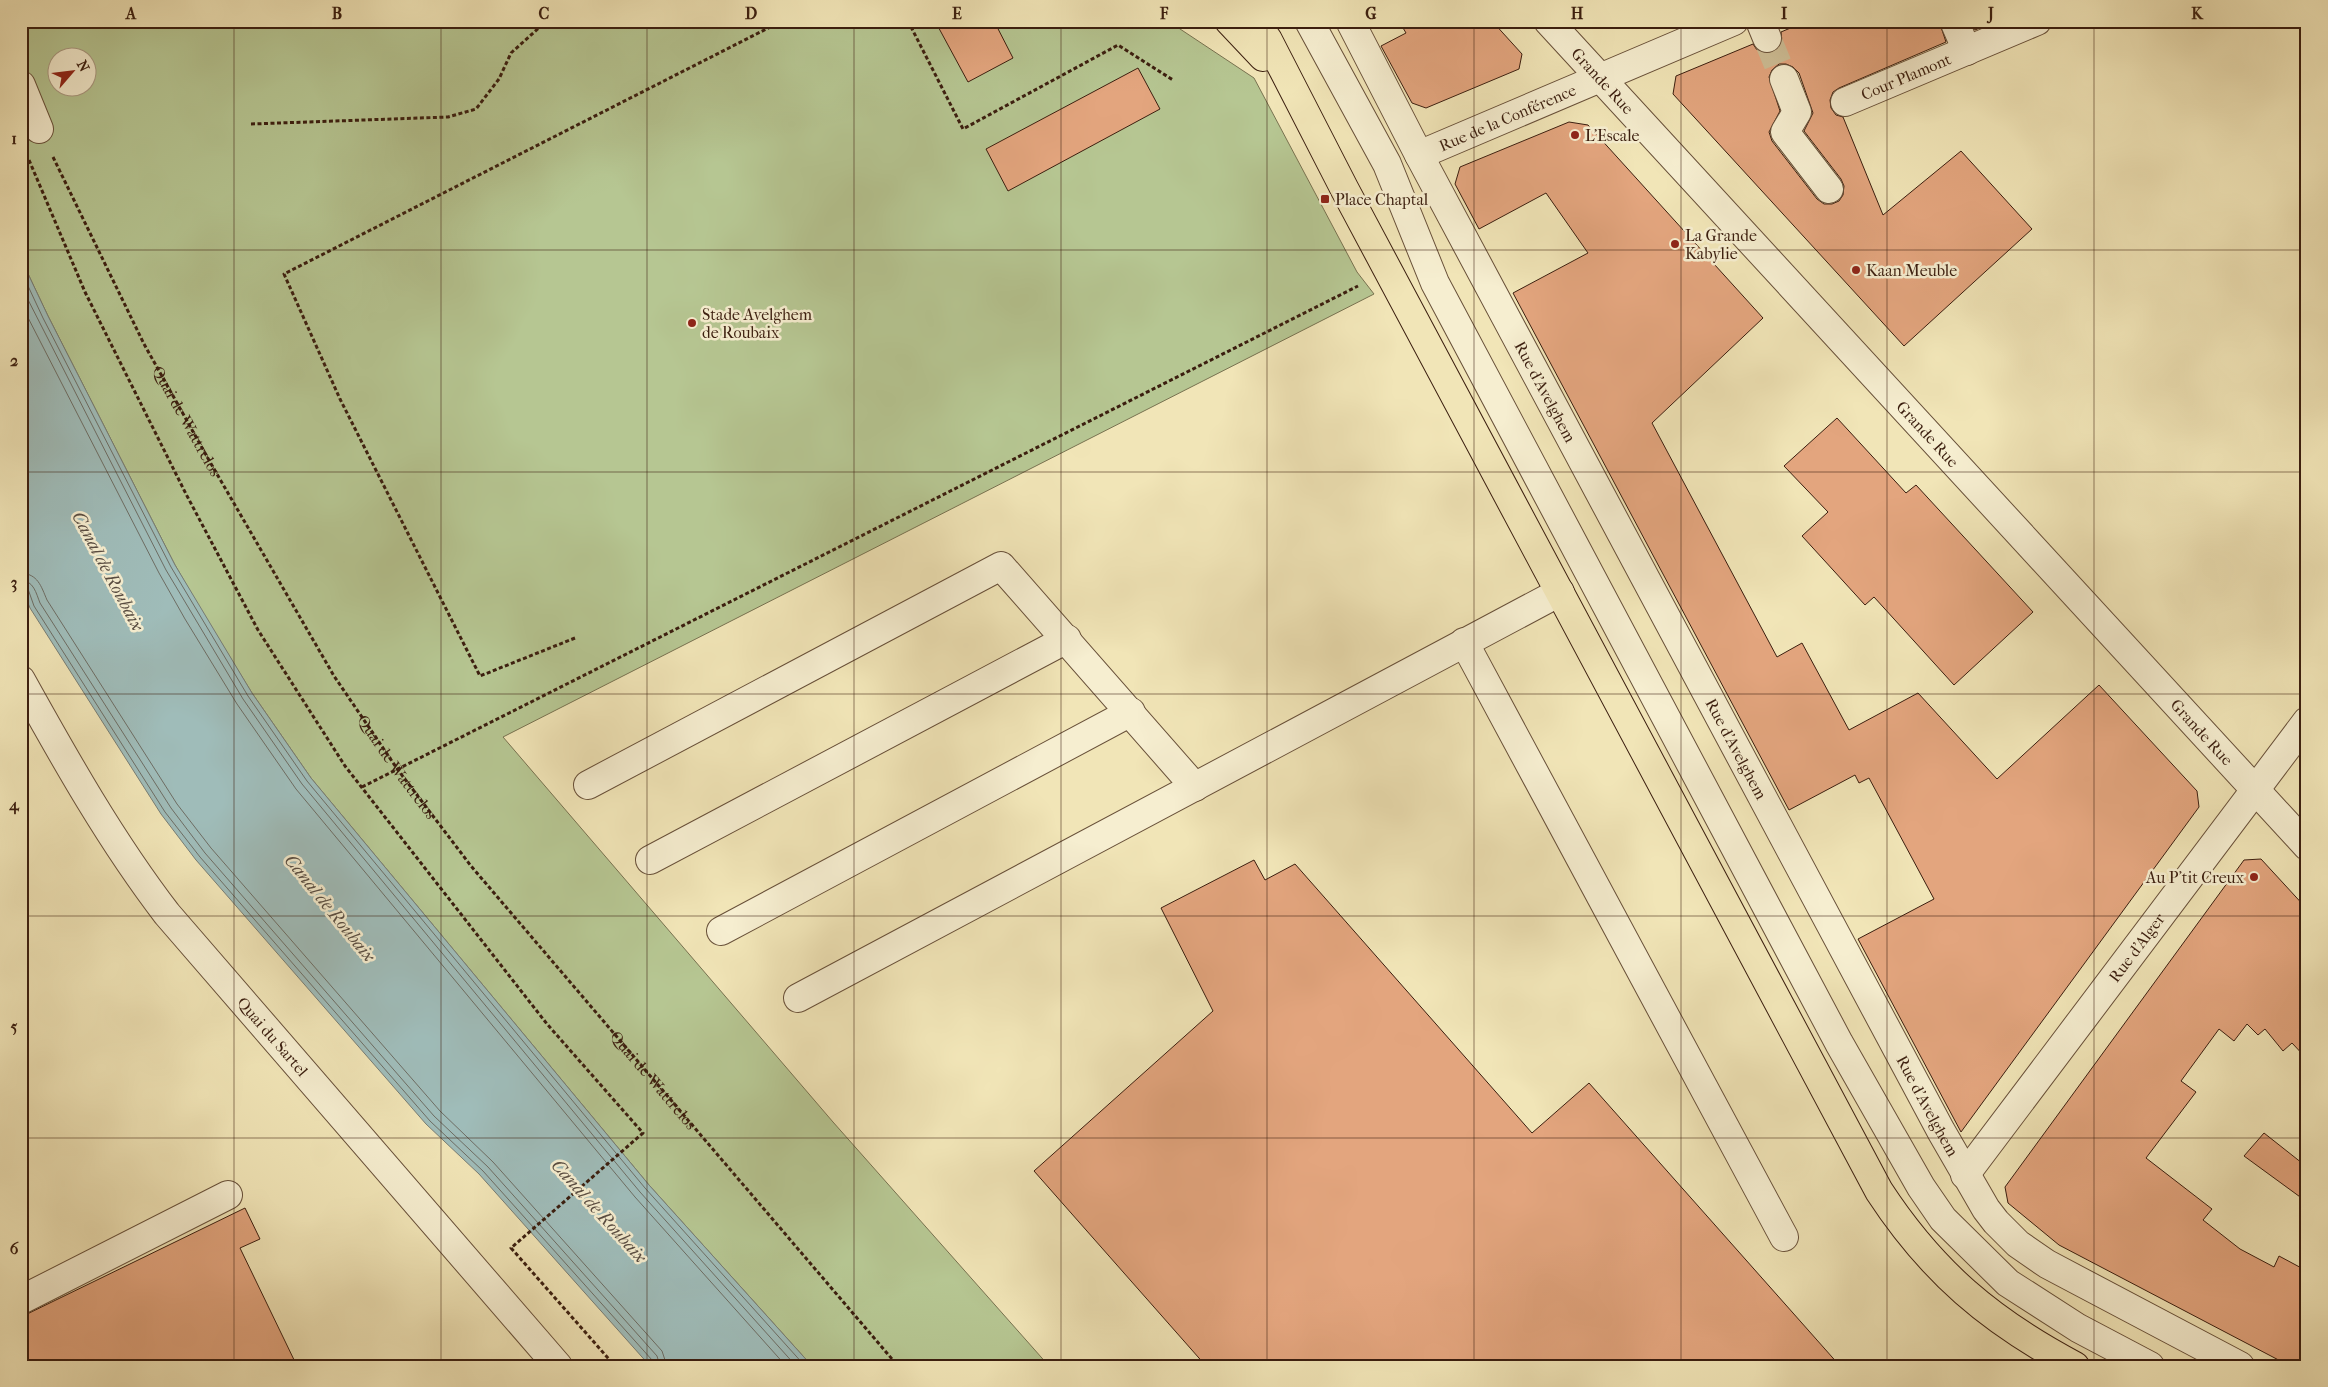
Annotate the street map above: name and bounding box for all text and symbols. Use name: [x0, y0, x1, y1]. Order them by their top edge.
text: A: [125, 4, 137, 23]
text: B: [332, 4, 342, 23]
text: C: [539, 4, 550, 23]
text: D: [745, 4, 757, 23]
text: E: [952, 4, 962, 23]
text: F: [1159, 4, 1169, 23]
text: G: [1365, 4, 1377, 23]
text: H: [1571, 4, 1584, 23]
text: I: [1781, 4, 1788, 23]
text: J: [1986, 4, 1994, 24]
text: K: [2191, 4, 2204, 23]
street label: Grande Rue: [1567, 44, 1638, 118]
north arrow: [48, 48, 98, 98]
street label: Cour Plamont: [1858, 49, 1954, 104]
text: N: [73, 57, 93, 75]
street label: Rue de la Conférence: [1436, 80, 1579, 155]
place label: L'Escale: [1585, 126, 1640, 145]
text: 1: [11, 129, 17, 148]
marker: L'Escale: [1569, 129, 1581, 141]
place label: Place Chaptal: [1335, 190, 1429, 209]
marker: Place Chaptal: [1319, 193, 1331, 205]
place label: La Grande Kabylie: [1685, 226, 1757, 263]
marker: La Grande Kabylie: [1669, 238, 1681, 250]
place label: Kaan Meuble: [1866, 261, 1957, 280]
marker: Kaan Meuble: [1850, 264, 1862, 276]
place label: Stade Avelghem de Roubaix: [702, 305, 813, 342]
marker: Stade Avelghem de Roubaix: [686, 317, 698, 329]
street label: Rue d'Avelghem: [1510, 338, 1580, 446]
text: 2: [10, 351, 18, 370]
street label: Quai de Wattrelos: [148, 363, 225, 480]
street label: Grande Rue: [1892, 397, 1963, 471]
water label: Canal de Roubaix: [67, 508, 148, 635]
text: 3: [11, 573, 17, 593]
street label: Rue d'Avelghem: [1701, 695, 1771, 803]
street label: Grande Rue: [2167, 695, 2237, 769]
street label: Quai de Wattrelos: [353, 711, 441, 823]
text: 4: [8, 795, 20, 815]
water label: Canal de Roubaix: [280, 850, 380, 967]
place label: Au P'tit Creux: [2145, 868, 2245, 887]
marker: Au P'tit Creux: [2248, 871, 2260, 883]
street label: Rue d'Alger: [2105, 909, 2169, 986]
street label: Quai du Sartel: [233, 993, 312, 1081]
text: 5: [11, 1017, 18, 1036]
street label: Quai de Wattrelos: [606, 1027, 701, 1133]
street label: Rue d'Avelghem: [1892, 1052, 1963, 1160]
water label: Canal de Roubaix: [547, 1155, 651, 1268]
text: 6: [10, 1239, 19, 1258]

